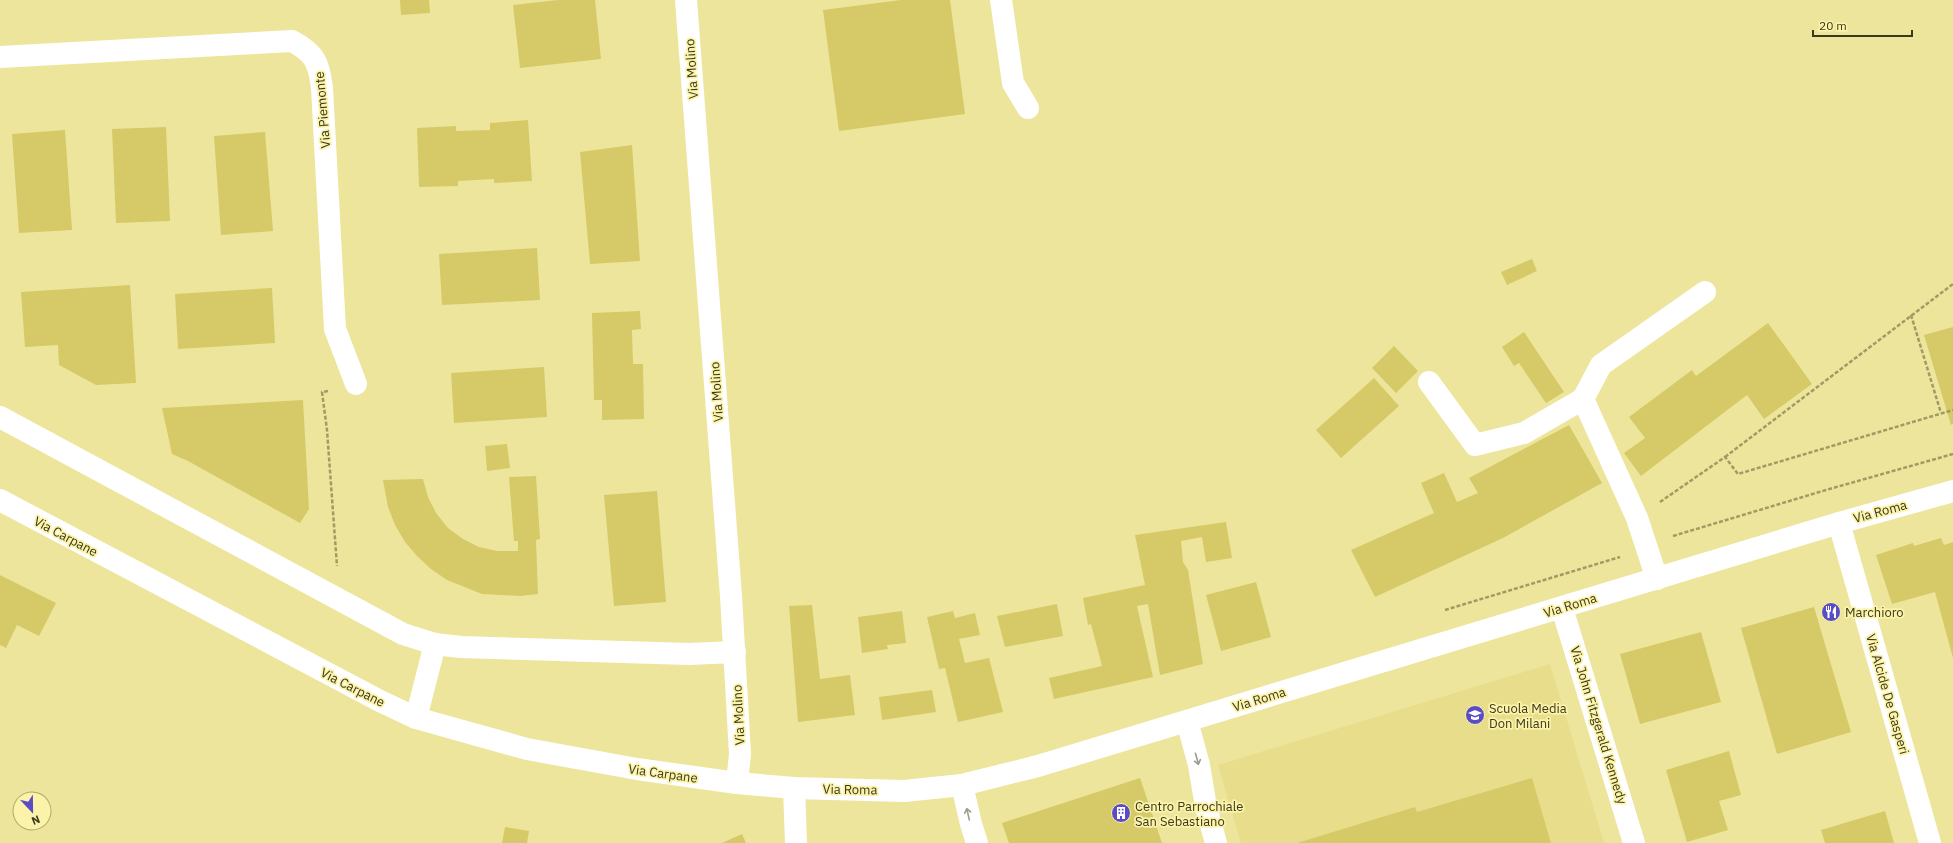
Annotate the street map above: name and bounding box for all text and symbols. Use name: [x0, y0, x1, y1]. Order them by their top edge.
scale bar: [1813, 12, 1912, 38]
text: 20 m: [1819, 18, 1847, 33]
street label: Via Molino: [681, 38, 702, 100]
street label: Via Piemonte: [311, 71, 334, 149]
street label: Via Molino: [706, 361, 727, 423]
street label: Via Roma: [1851, 496, 1909, 527]
street label: Via Carpane: [31, 513, 101, 560]
street label: Via Roma: [1541, 589, 1599, 622]
restaurant icon: Marchioro: [1820, 601, 1842, 623]
place label: Marchioro: [1845, 604, 1904, 621]
street label: Via Alcide De Gasperi: [1862, 632, 1913, 756]
street label: Via John Fitzgerald Kennedy: [1566, 644, 1631, 807]
street label: Via Carpane: [318, 664, 388, 711]
street label: Via Roma: [1230, 683, 1288, 716]
street label: Via Molino: [728, 684, 749, 746]
place label: Scuola Media Don Milani: [1489, 700, 1567, 732]
school or university icon: Scuola Media Don Milani: [1464, 704, 1486, 726]
one-way arrow: [1194, 752, 1201, 765]
street label: Via Carpane: [627, 760, 699, 787]
street label: Via Roma: [822, 781, 878, 798]
north arrow: [12, 791, 52, 831]
place label: Centro Parrochiale San Sebastiano: [1135, 798, 1243, 830]
building icon: Centro Parrochiale San Sebastiano: [1110, 802, 1132, 824]
one-way arrow: [964, 808, 972, 821]
text: N: [29, 812, 42, 828]

